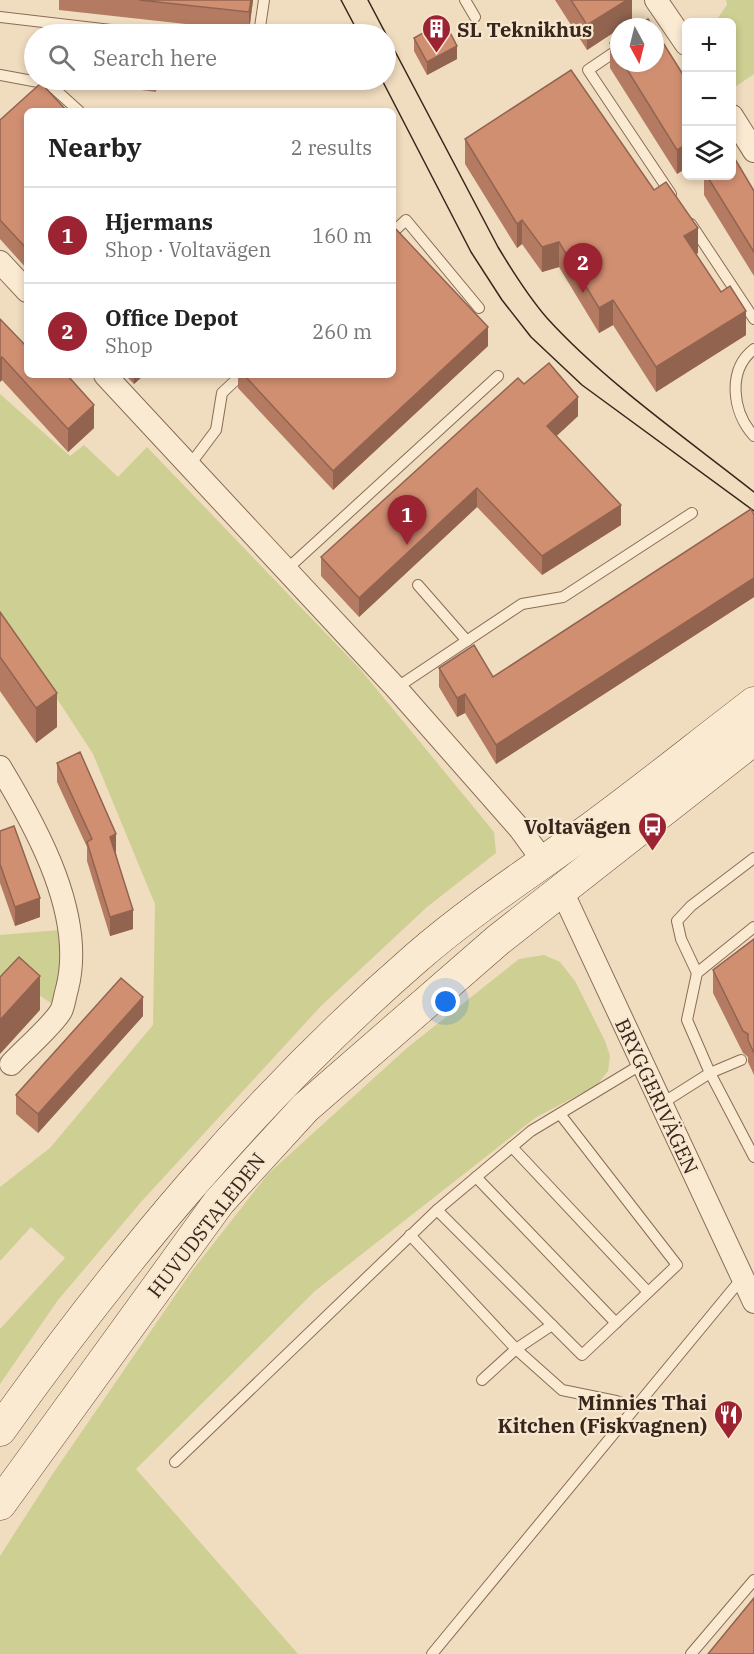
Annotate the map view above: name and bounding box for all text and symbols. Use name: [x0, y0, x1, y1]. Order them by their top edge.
building icon: SL Teknikhus: [420, 13, 452, 55]
place label: SL Teknikhus: [457, 16, 592, 43]
north arrow: [610, 18, 664, 72]
map controls: [682, 18, 736, 180]
button: +: [682, 18, 736, 72]
search box: [24, 24, 396, 90]
icon: search: [45, 41, 78, 74]
text: Search here: [93, 43, 217, 72]
button: −: [682, 72, 736, 126]
button: layers: [682, 126, 736, 180]
text: Nearby: [48, 130, 142, 164]
text: 2 results: [291, 134, 372, 161]
text: Hjermans: [105, 207, 213, 236]
text: 1: [62, 222, 74, 249]
text: 160 m: [312, 222, 372, 249]
text: Shop · Voltavägen: [105, 236, 271, 263]
pin: 2: [564, 244, 602, 293]
text: Office Depot: [105, 303, 238, 332]
text: 2: [62, 318, 74, 345]
text: 260 m: [312, 318, 372, 345]
text: Shop: [105, 332, 153, 359]
pin: 1: [388, 496, 426, 545]
bus stop icon: Voltavägen: [636, 810, 668, 852]
place label: Voltavägen: [524, 813, 631, 840]
your location: [431, 987, 460, 1016]
street label: BRYGGERIVÄGEN: [609, 1014, 705, 1178]
street label: HUVUDSTALEDEN: [141, 1147, 271, 1303]
place label: Minnies Thai Kitchen (Fiskvagnen): [497, 1389, 707, 1439]
restaurant icon: Minnies Thai Kitchen (Fiskvagnen): [712, 1398, 744, 1440]

